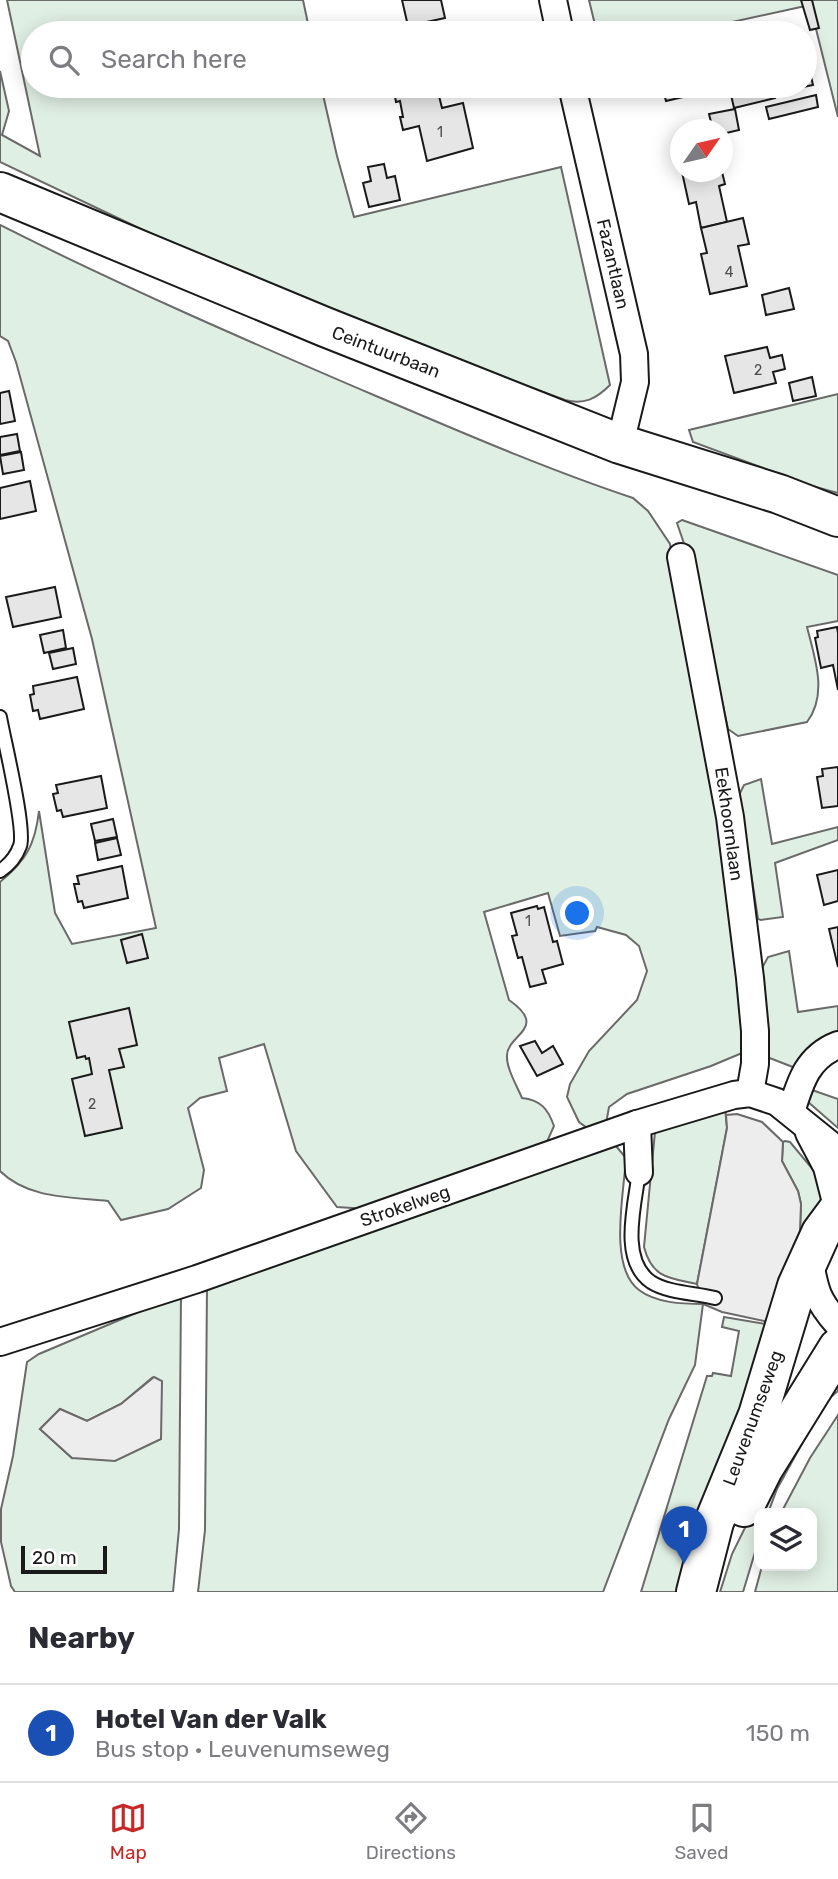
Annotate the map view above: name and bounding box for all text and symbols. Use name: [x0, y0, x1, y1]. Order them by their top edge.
search box: [21, 21, 817, 98]
icon: search: [45, 41, 83, 79]
text: Search here: [101, 44, 247, 75]
north arrow: [670, 119, 733, 182]
house number: 1: [437, 124, 443, 141]
street label: Fazantlaan: [592, 217, 634, 311]
house number: 4: [725, 264, 734, 281]
street label: Ceintuurbaan: [329, 321, 443, 383]
house number: 2: [754, 362, 762, 379]
street label: Eekhoornlaan: [710, 766, 748, 882]
your location: [560, 896, 594, 930]
house number: 1: [525, 913, 531, 930]
house number: 2: [88, 1096, 96, 1113]
street label: Strokelweg: [357, 1180, 453, 1232]
street label: Leuvenumseweg: [718, 1347, 788, 1489]
pin: 1: [661, 1506, 707, 1564]
map controls: [754, 1508, 817, 1571]
button: layers: [754, 1508, 817, 1571]
scale bar: [21, 1543, 107, 1575]
text: 20 m: [32, 1546, 77, 1569]
text: Nearby: [28, 1620, 135, 1656]
text: Hotel Van der Valk: [95, 1704, 327, 1735]
text: 1: [45, 1719, 57, 1747]
text: 150 m: [746, 1719, 810, 1747]
text: Bus stop · Leuvenumseweg: [95, 1735, 390, 1763]
tab: Map: [109, 1799, 147, 1864]
tab: Directions: [366, 1799, 456, 1864]
tab: Saved: [674, 1799, 729, 1864]

